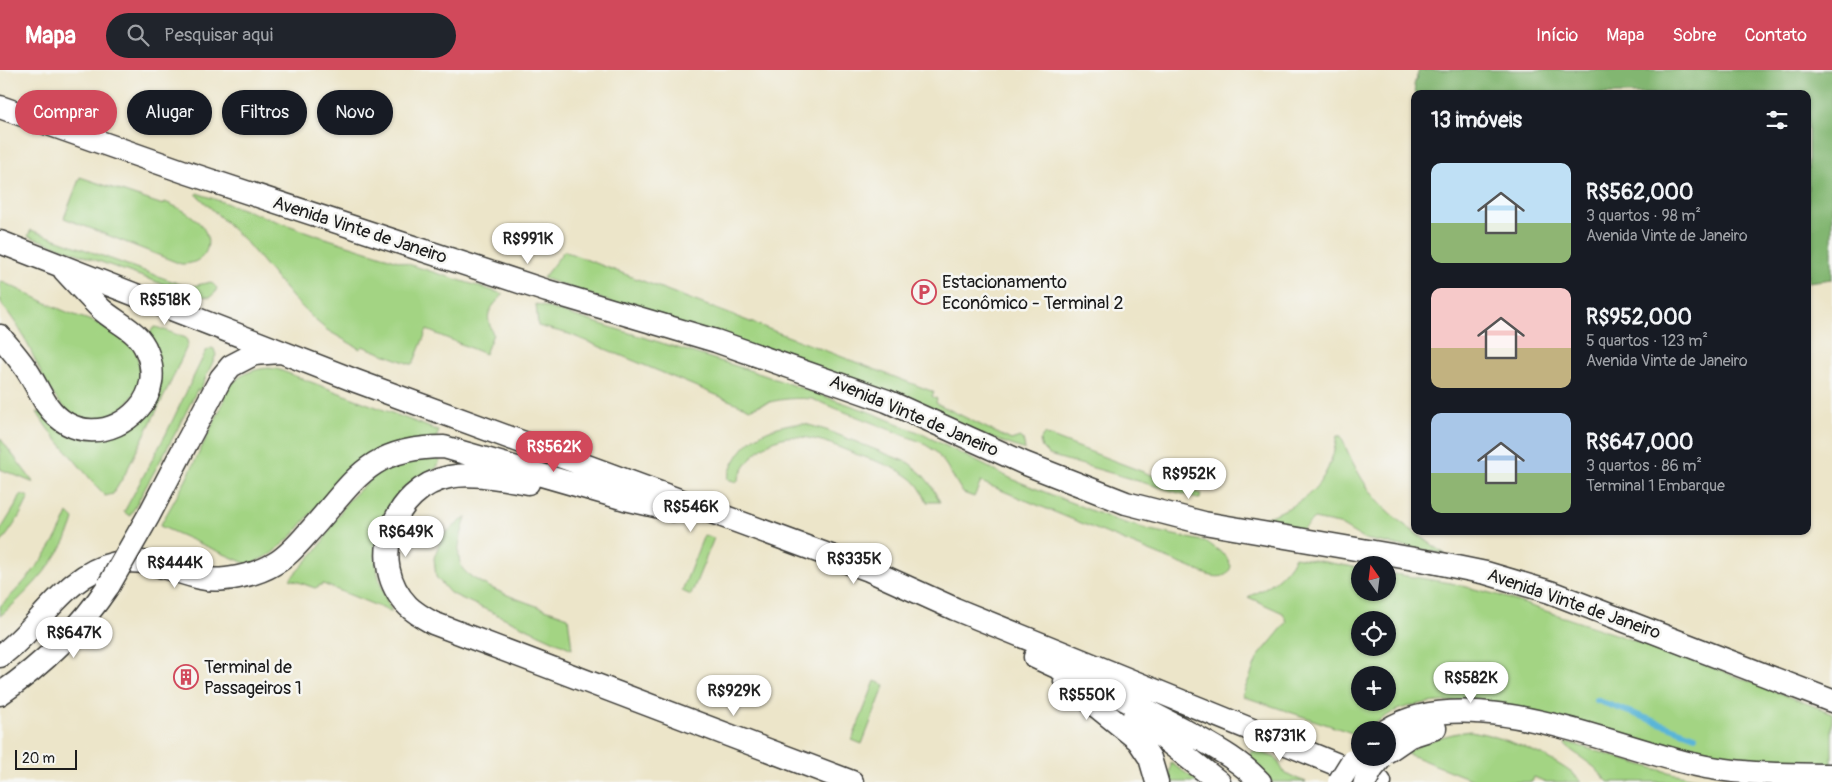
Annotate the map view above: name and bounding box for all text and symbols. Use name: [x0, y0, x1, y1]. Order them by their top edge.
search box: [106, 13, 456, 58]
text: Mapa: [25, 21, 76, 50]
icon: search: [124, 21, 152, 49]
text: Pesquisar aqui: [164, 23, 273, 47]
text: Início: [1536, 24, 1578, 47]
text: Mapa: [1606, 24, 1644, 47]
text: Sobre: [1672, 24, 1716, 47]
text: Contato: [1744, 24, 1807, 47]
chip: Comprar: [15, 90, 117, 135]
chip: Alugar: [127, 90, 212, 135]
chip: Filtros: [222, 90, 307, 135]
chip: Novo: [317, 90, 393, 135]
icon: filters: [1763, 106, 1791, 134]
text: 13 imóveis: [1431, 107, 1522, 134]
text: R$562,000: [1586, 179, 1693, 206]
icon: home: [1471, 183, 1531, 243]
street label: Avenida Vinte de Janeiro: [270, 191, 450, 269]
text: 3 quartos · 98 m²: [1586, 206, 1701, 226]
pin: R$991K: [487, 222, 569, 265]
text: Avenida Vinte de Janeiro: [1586, 226, 1748, 246]
text: R$991K: [503, 229, 553, 249]
place label: Estacionamento Econômico - Terminal 2: [942, 271, 1124, 315]
parking icon: Estacionamento Econômico - Terminal 2: [911, 279, 937, 305]
pin: R$518K: [124, 284, 206, 326]
text: R$518K: [140, 290, 190, 310]
text: R$952,000: [1586, 304, 1692, 331]
icon: home: [1471, 308, 1531, 368]
text: 5 quartos · 123 m²: [1586, 331, 1708, 351]
text: Avenida Vinte de Janeiro: [1586, 351, 1748, 371]
street label: Avenida Vinte de Janeiro: [826, 370, 1002, 462]
text: R$647,000: [1586, 429, 1693, 456]
pin: R$562K: [513, 430, 595, 473]
icon: home: [1471, 433, 1531, 493]
text: R$562K: [527, 437, 581, 457]
text: 3 quartos · 86 m²: [1586, 456, 1702, 476]
pin: R$952K: [1148, 458, 1230, 500]
text: R$952K: [1162, 464, 1216, 484]
text: Terminal 1 Embarque: [1586, 476, 1725, 496]
pin: R$546K: [650, 490, 732, 533]
text: R$546K: [664, 497, 718, 517]
pin: R$649K: [365, 516, 447, 558]
text: R$649K: [379, 522, 433, 542]
pin: R$335K: [813, 542, 895, 585]
pin: R$444K: [134, 546, 216, 589]
text: R$335K: [827, 549, 881, 569]
text: R$444K: [147, 553, 203, 573]
north arrow: [1351, 556, 1396, 601]
map controls: [1351, 556, 1396, 766]
street label: Avenida Vinte de Janeiro: [1484, 564, 1664, 645]
button: locate: [1351, 611, 1396, 656]
pin: R$647K: [33, 616, 115, 659]
text: R$647K: [47, 623, 101, 643]
place label: Terminal de Passageiros 1: [204, 656, 302, 700]
pin: R$582K: [1430, 662, 1512, 704]
building icon: Terminal de Passageiros 1: [173, 664, 199, 690]
button: +: [1351, 666, 1396, 711]
text: R$582K: [1444, 668, 1498, 688]
pin: R$929K: [693, 674, 775, 717]
pin: R$550K: [1046, 678, 1128, 721]
text: R$929K: [707, 681, 761, 701]
text: R$550K: [1059, 685, 1115, 705]
pin: R$731K: [1239, 720, 1321, 762]
button: −: [1351, 721, 1396, 766]
text: R$731K: [1254, 726, 1306, 746]
scale bar: [15, 747, 78, 770]
text: 20 m: [22, 750, 55, 767]

